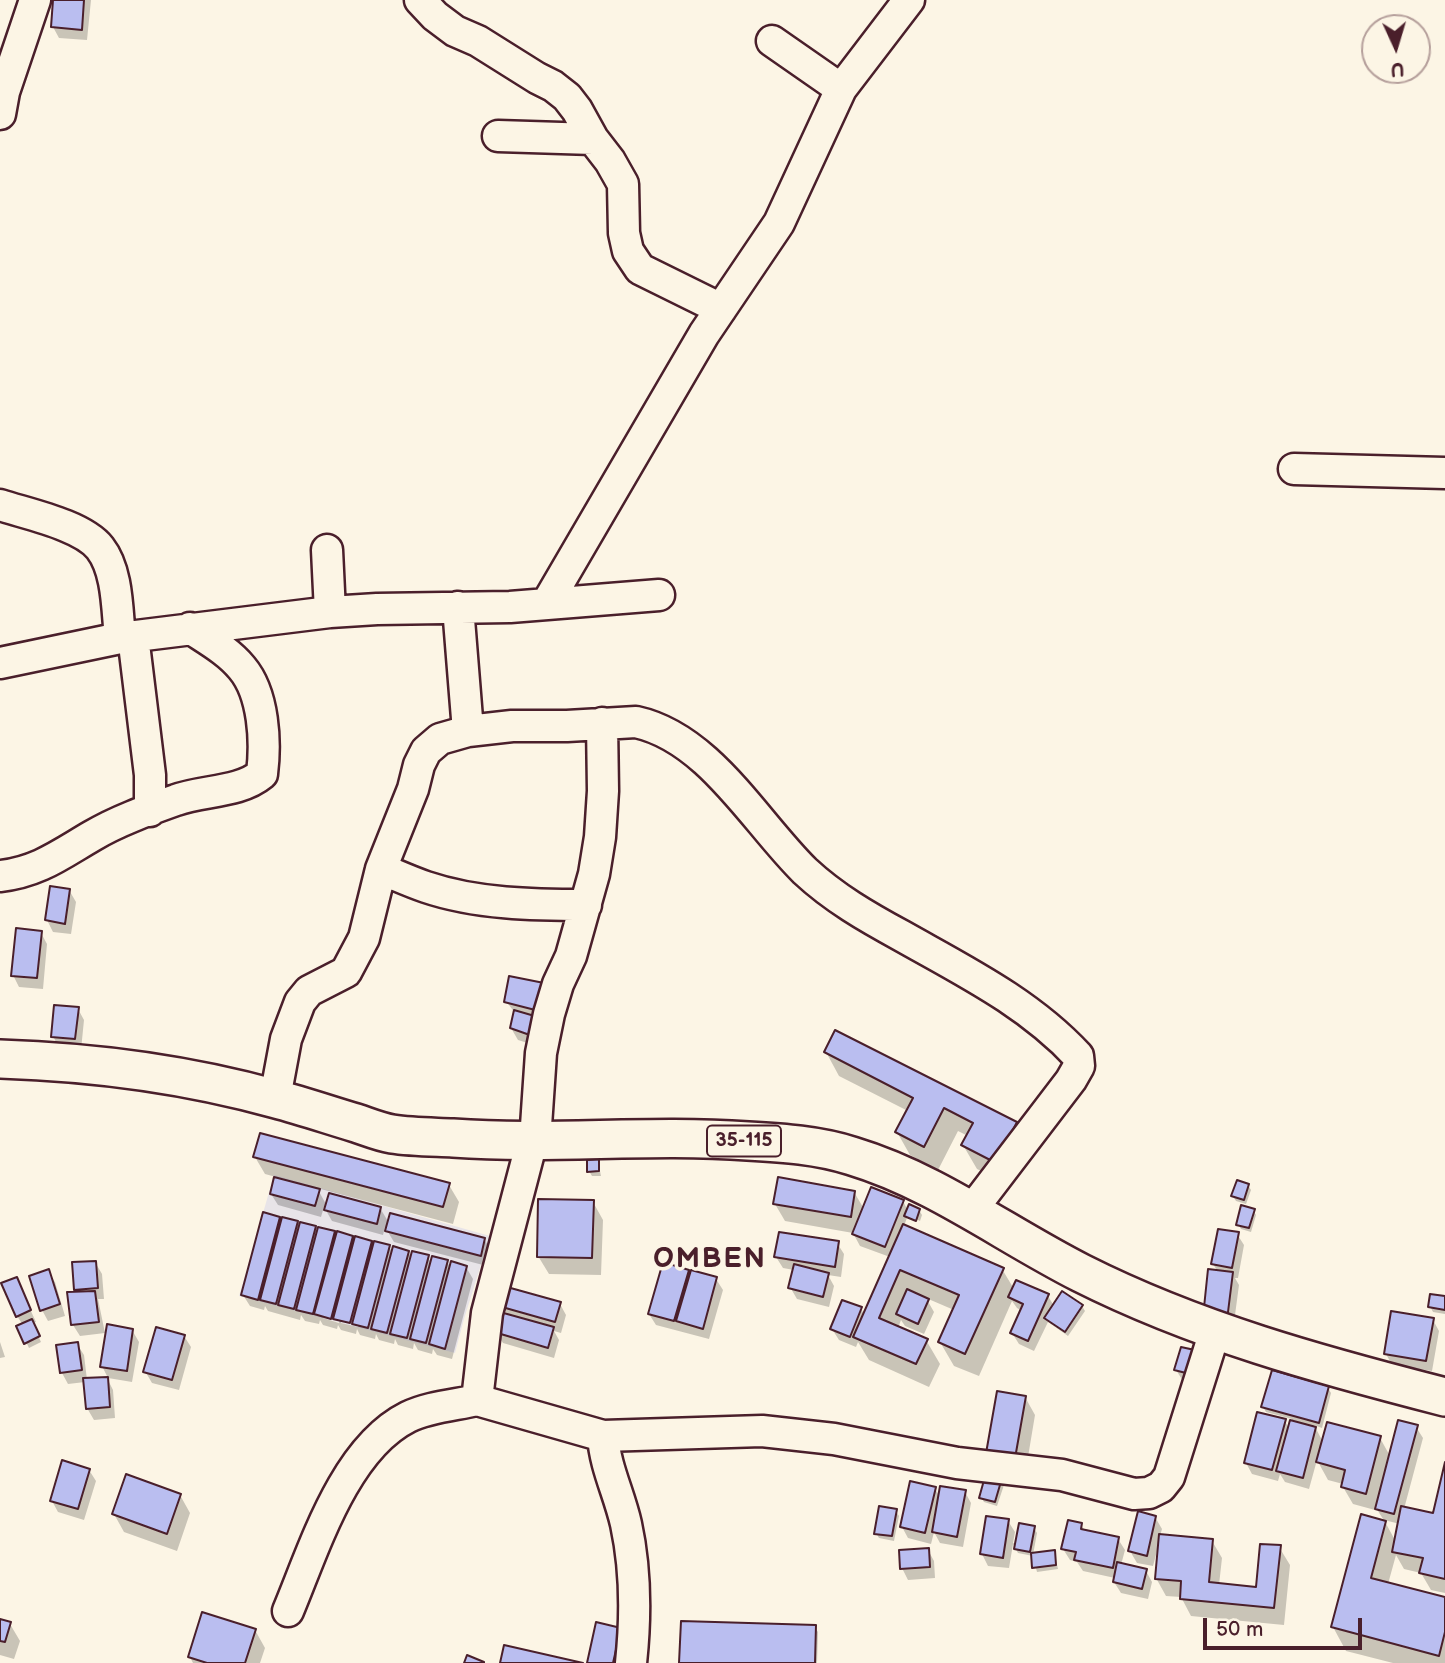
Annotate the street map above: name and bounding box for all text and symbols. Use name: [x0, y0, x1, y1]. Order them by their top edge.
north arrow: [1361, 14, 1431, 84]
text: U: [1390, 57, 1405, 80]
road number: 35-115: [707, 1126, 781, 1156]
district label: OMBEN: [654, 1243, 766, 1277]
scale bar: [1207, 1604, 1366, 1648]
text: 50 m: [1216, 1617, 1263, 1642]

